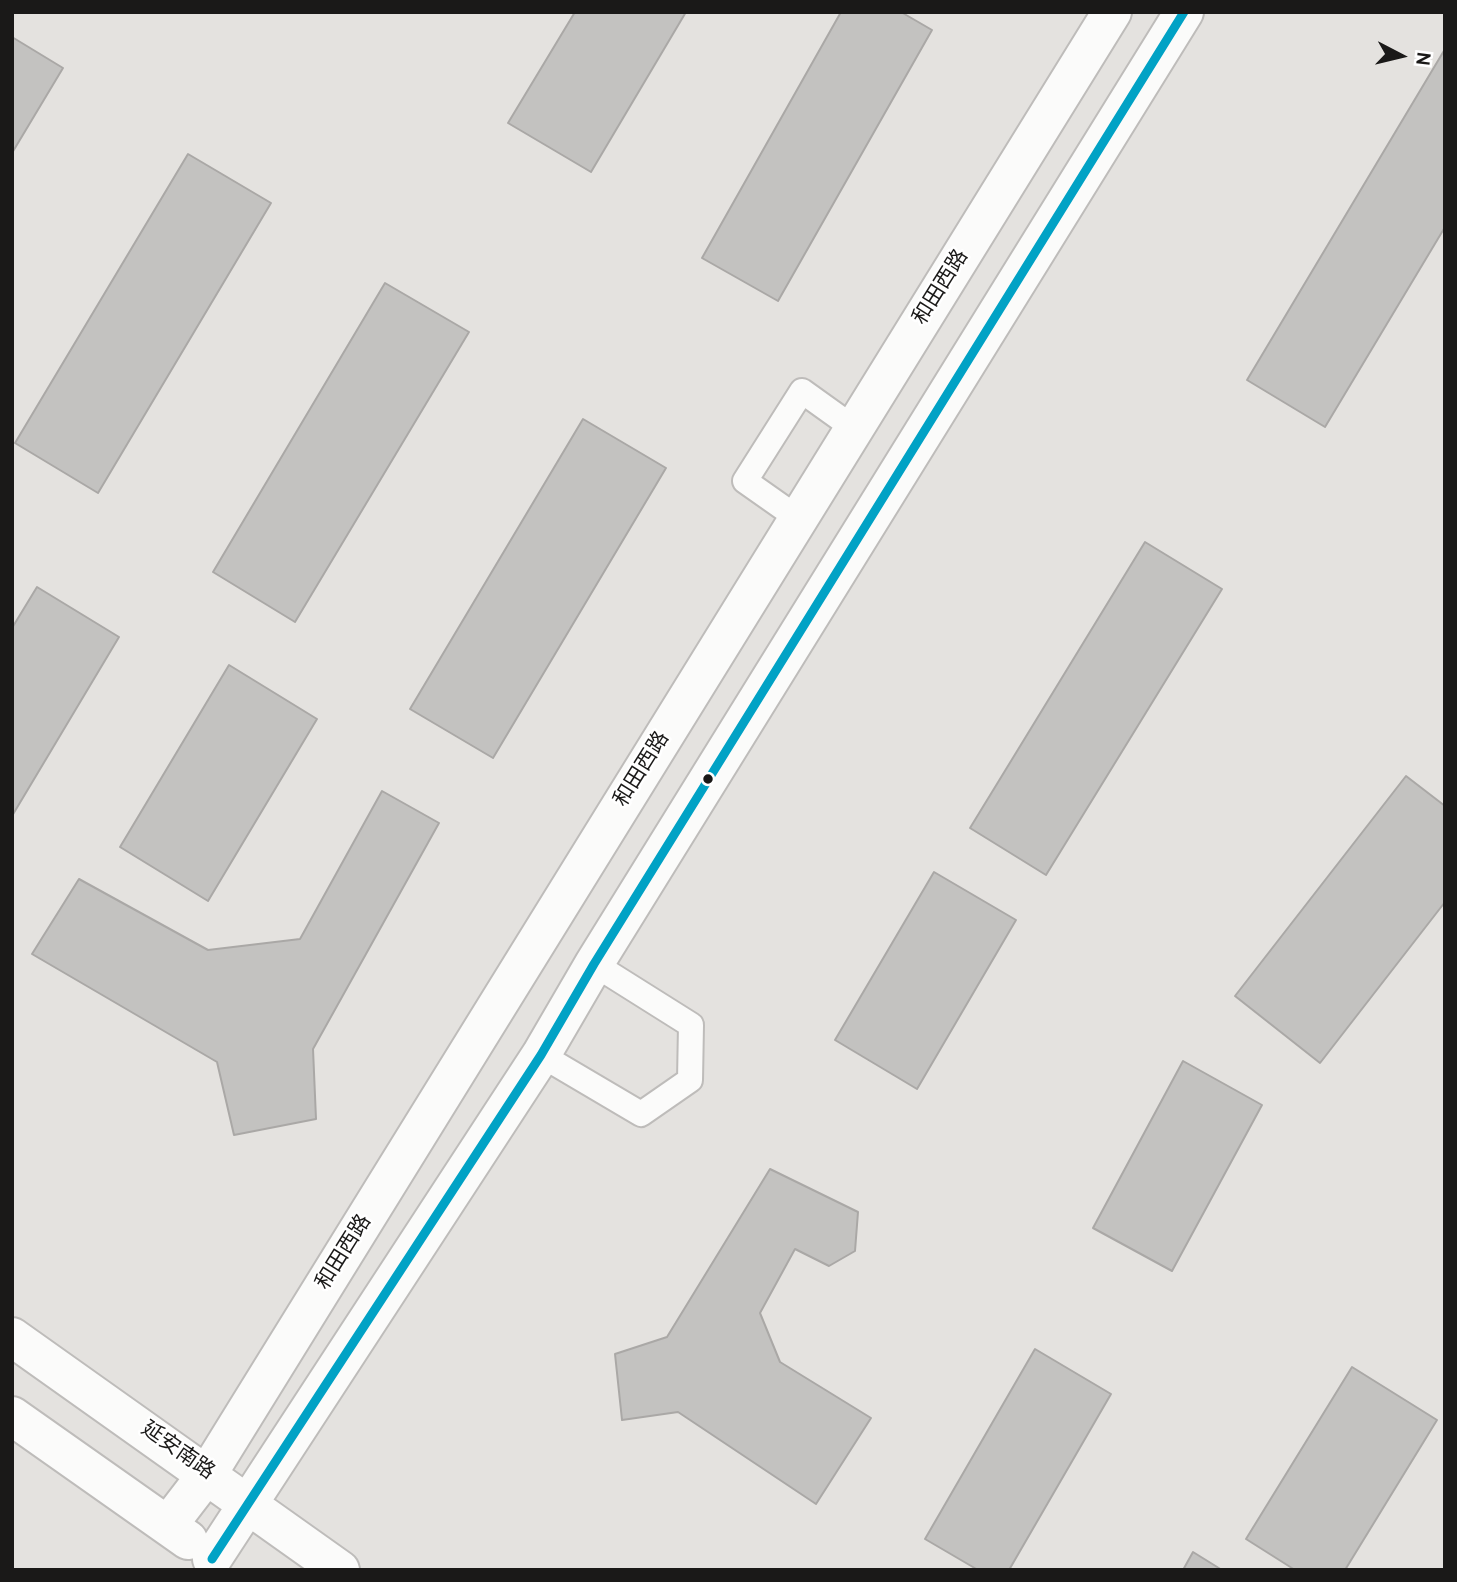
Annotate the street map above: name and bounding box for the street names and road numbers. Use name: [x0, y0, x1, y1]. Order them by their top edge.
street label: 和田西路: [909, 246, 975, 330]
street label: 和田西路: [610, 728, 676, 812]
street label: 和田西路: [312, 1211, 378, 1295]
street label: 延安南路: [135, 1418, 219, 1486]

